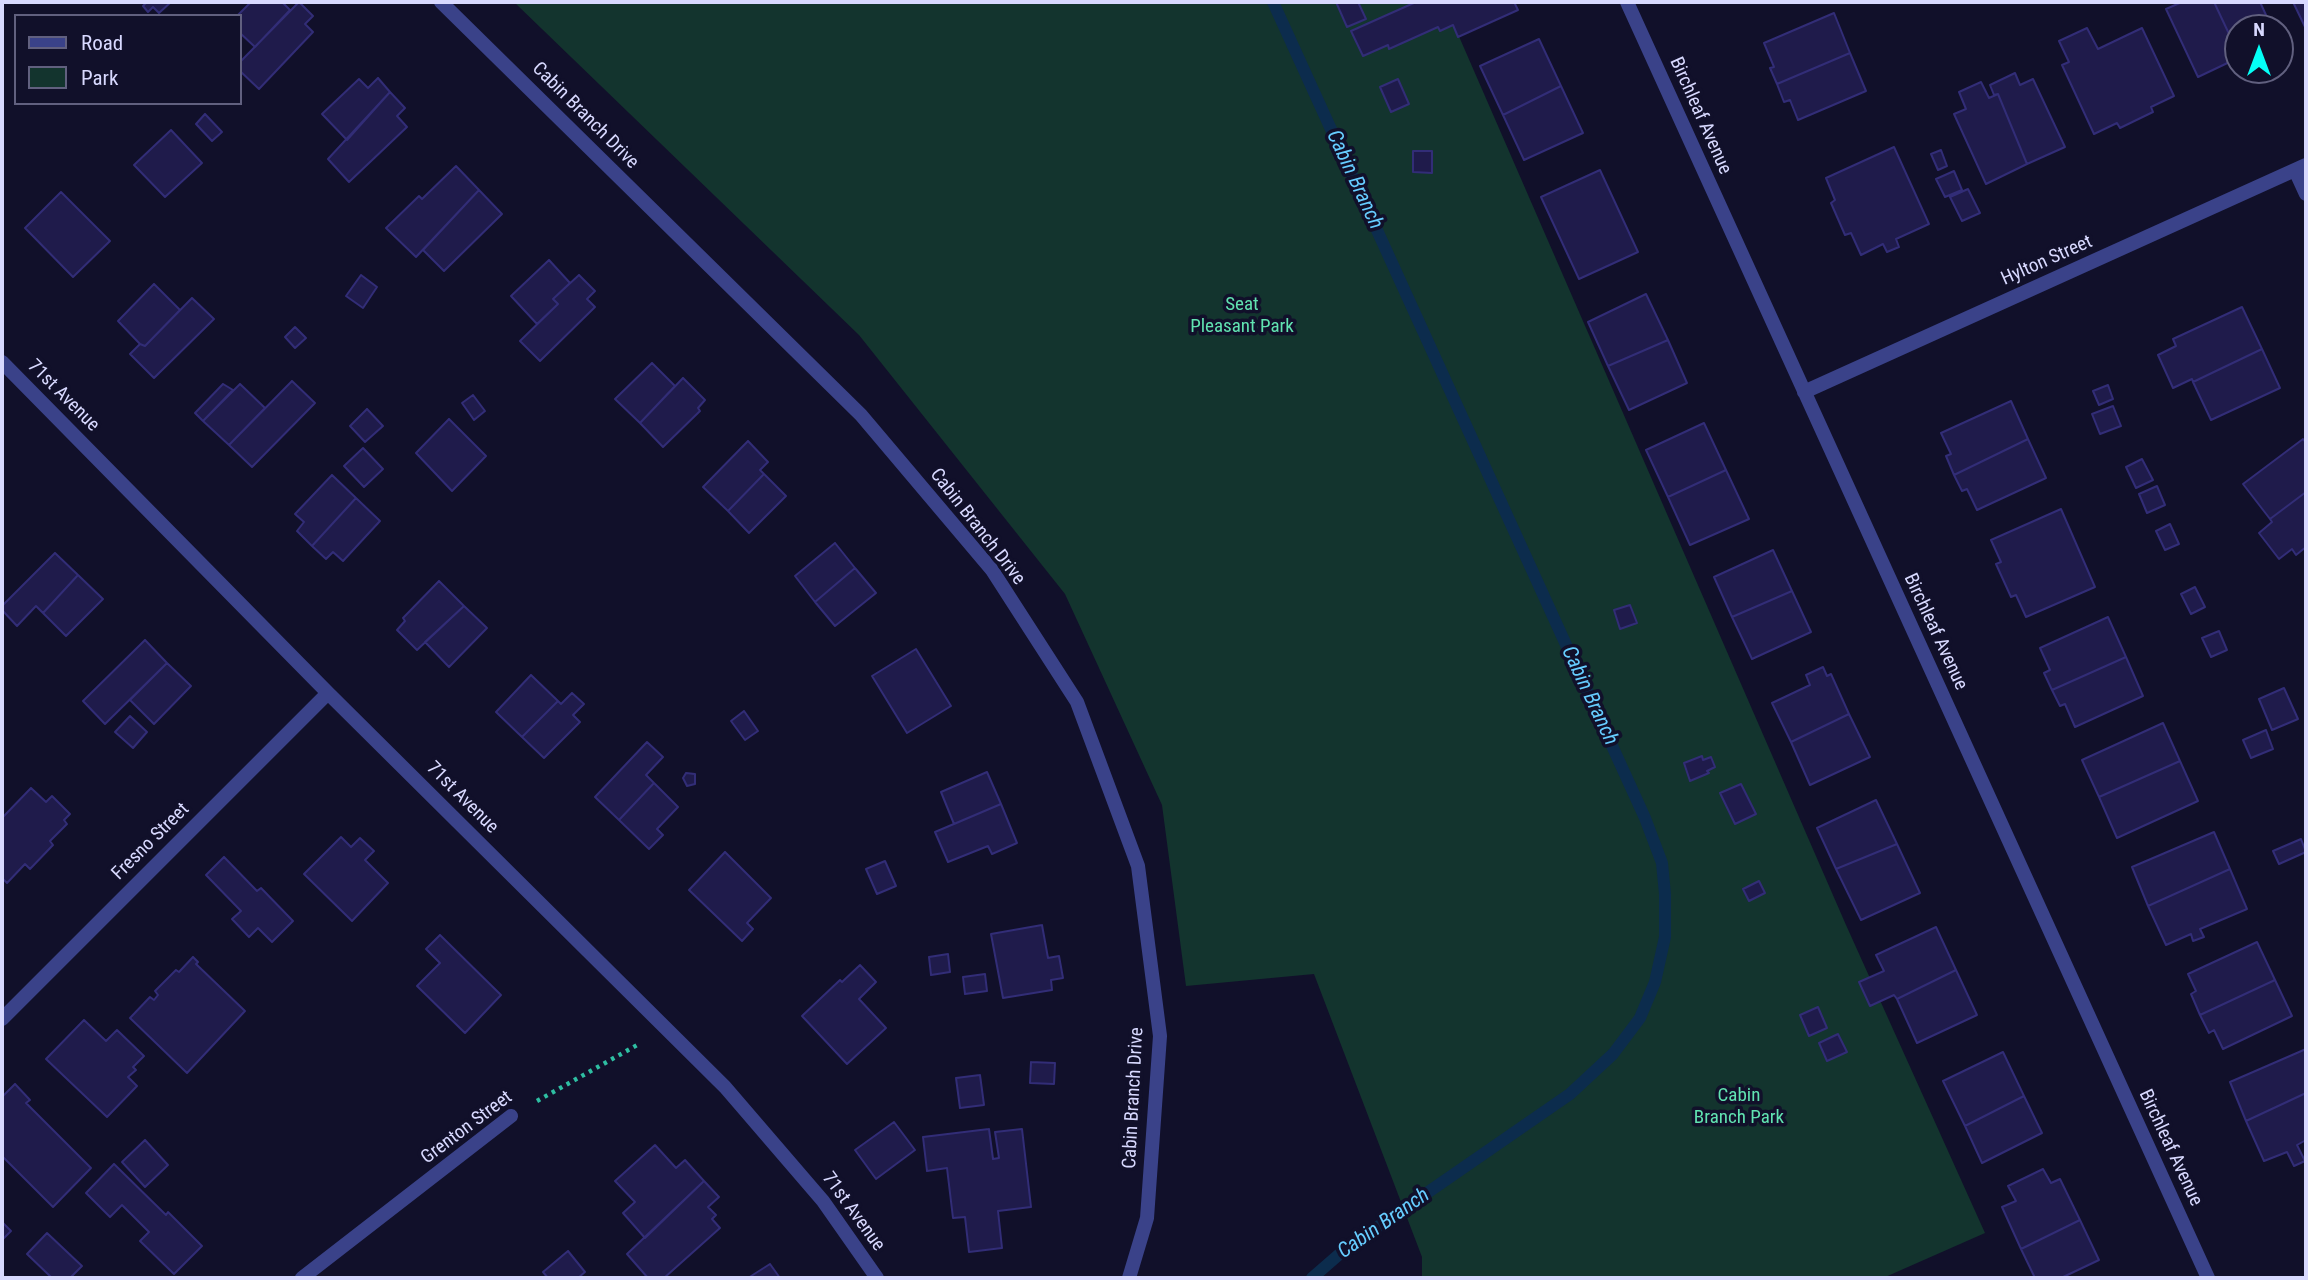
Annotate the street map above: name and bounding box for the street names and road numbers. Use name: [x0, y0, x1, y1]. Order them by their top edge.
street label: Birchleaf Avenue: [1664, 54, 1736, 178]
street label: Cabin Branch Drive: [527, 58, 643, 174]
street label: Hylton Street: [1998, 231, 2096, 291]
street label: 71st Avenue: [22, 355, 104, 437]
street label: Cabin Branch Drive: [924, 464, 1030, 590]
street label: Birchleaf Avenue: [1898, 570, 1972, 694]
street label: 71st Avenue: [421, 757, 503, 839]
street label: Fresno Street: [108, 799, 194, 885]
street label: Cabin Branch Drive: [1119, 1027, 1149, 1169]
street label: Grenton Street: [417, 1086, 517, 1170]
street label: Birchleaf Avenue: [2133, 1086, 2207, 1210]
street label: 71st Avenue: [817, 1168, 889, 1256]

